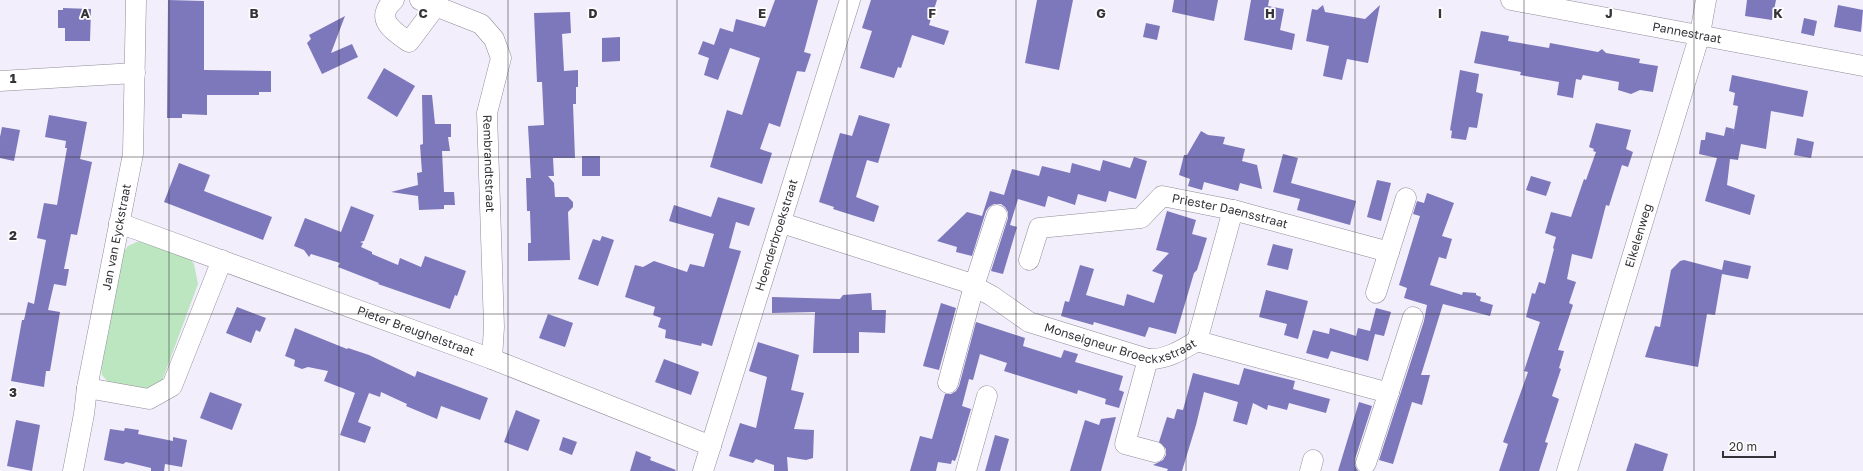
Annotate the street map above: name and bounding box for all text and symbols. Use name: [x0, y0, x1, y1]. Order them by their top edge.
text: A: [80, 5, 90, 21]
text: B: [249, 5, 259, 21]
text: C: [418, 5, 428, 21]
text: D: [588, 5, 598, 21]
text: E: [758, 5, 766, 21]
text: F: [928, 5, 936, 21]
text: G: [1096, 5, 1106, 21]
text: H: [1265, 5, 1275, 21]
text: I: [1438, 5, 1442, 21]
text: J: [1605, 5, 1613, 21]
text: K: [1773, 5, 1783, 21]
street label: Pannestraat: [1651, 19, 1723, 46]
text: 1: [10, 70, 17, 86]
street label: Rembrandtstraat: [480, 114, 498, 213]
street label: Hoenderbroekstraat: [752, 177, 801, 293]
street label: Jan van Eyckstraat: [98, 182, 134, 292]
street label: Priester Daensstraat: [1171, 190, 1290, 231]
street label: Eikelenweg: [1621, 202, 1655, 269]
text: 2: [9, 227, 17, 243]
street label: Pieter Breughelstraat: [355, 302, 477, 359]
street label: Monseigneur Broeckxstraat: [1043, 319, 1199, 366]
text: 3: [9, 384, 17, 400]
scale bar: [1723, 433, 1775, 459]
text: 20 m: [1729, 439, 1757, 454]

